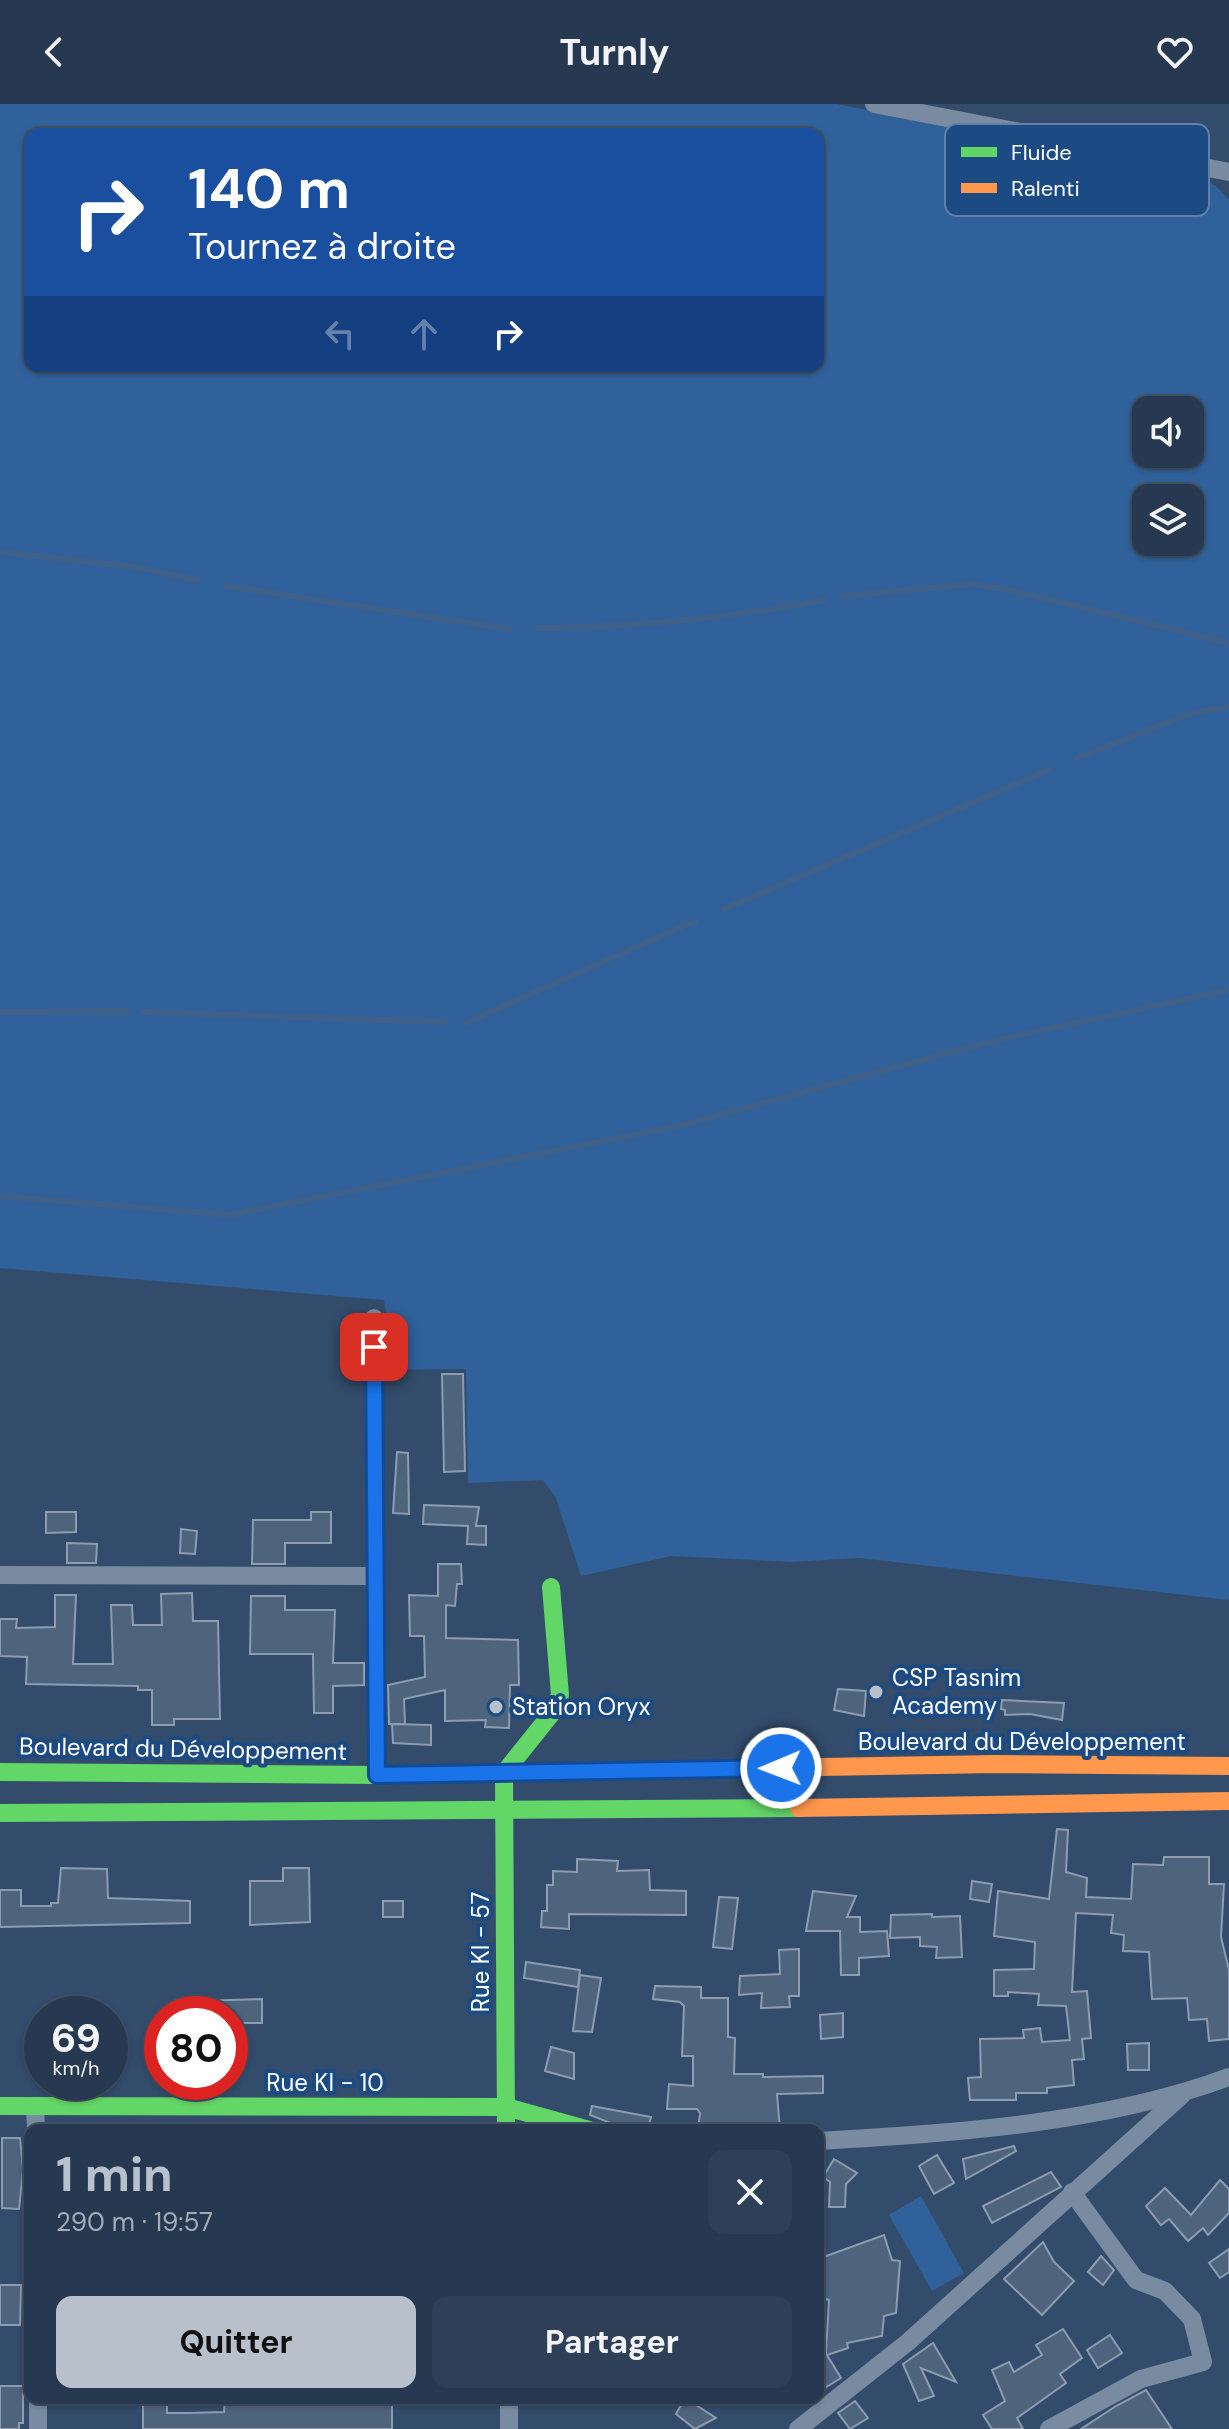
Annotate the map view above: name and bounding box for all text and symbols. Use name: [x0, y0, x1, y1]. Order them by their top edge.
text: Turnly: [559, 29, 670, 76]
icon: back: [32, 30, 76, 74]
icon: heart: [1153, 30, 1197, 74]
legend: [945, 124, 1209, 216]
text: Fluide: [1011, 138, 1072, 167]
text: 140 m: [188, 152, 350, 225]
icon: right: [56, 160, 160, 264]
text: Ralenti: [1011, 174, 1080, 203]
text: Tournez à droite: [188, 223, 456, 270]
icon: left: [318, 312, 362, 356]
icon: ahead: [402, 312, 446, 356]
icon: right: [486, 312, 530, 356]
map controls: [1132, 396, 1204, 556]
button: sound: [1132, 396, 1204, 468]
button: layers: [1132, 484, 1204, 556]
pin: [340, 1313, 408, 1381]
icon: arrive: [352, 1325, 396, 1369]
place label: CSP Tasnim Academy: [892, 1662, 1021, 1721]
marker: CSP Tasnim Academy: [867, 1683, 885, 1701]
place label: Station Oryx: [512, 1691, 650, 1722]
marker: Station Oryx: [487, 1698, 505, 1716]
position arrow: [739, 1726, 823, 1810]
street label: Boulevard du Développement: [858, 1726, 1186, 1757]
street label: Boulevard du Développement: [19, 1730, 347, 1767]
street label: Rue KI - 57: [465, 1892, 496, 2012]
speed limit sign: 80: [144, 1996, 248, 2100]
text: 69: [51, 2012, 101, 2064]
text: km/h: [52, 2055, 100, 2081]
street label: Rue KI - 10: [266, 2067, 384, 2098]
text: 1 min: [56, 2143, 173, 2206]
button: close: [708, 2150, 792, 2234]
text: 290 m · 19:57: [56, 2205, 213, 2239]
button: Quitter: [56, 2296, 416, 2388]
button: Partager: [432, 2296, 792, 2388]

